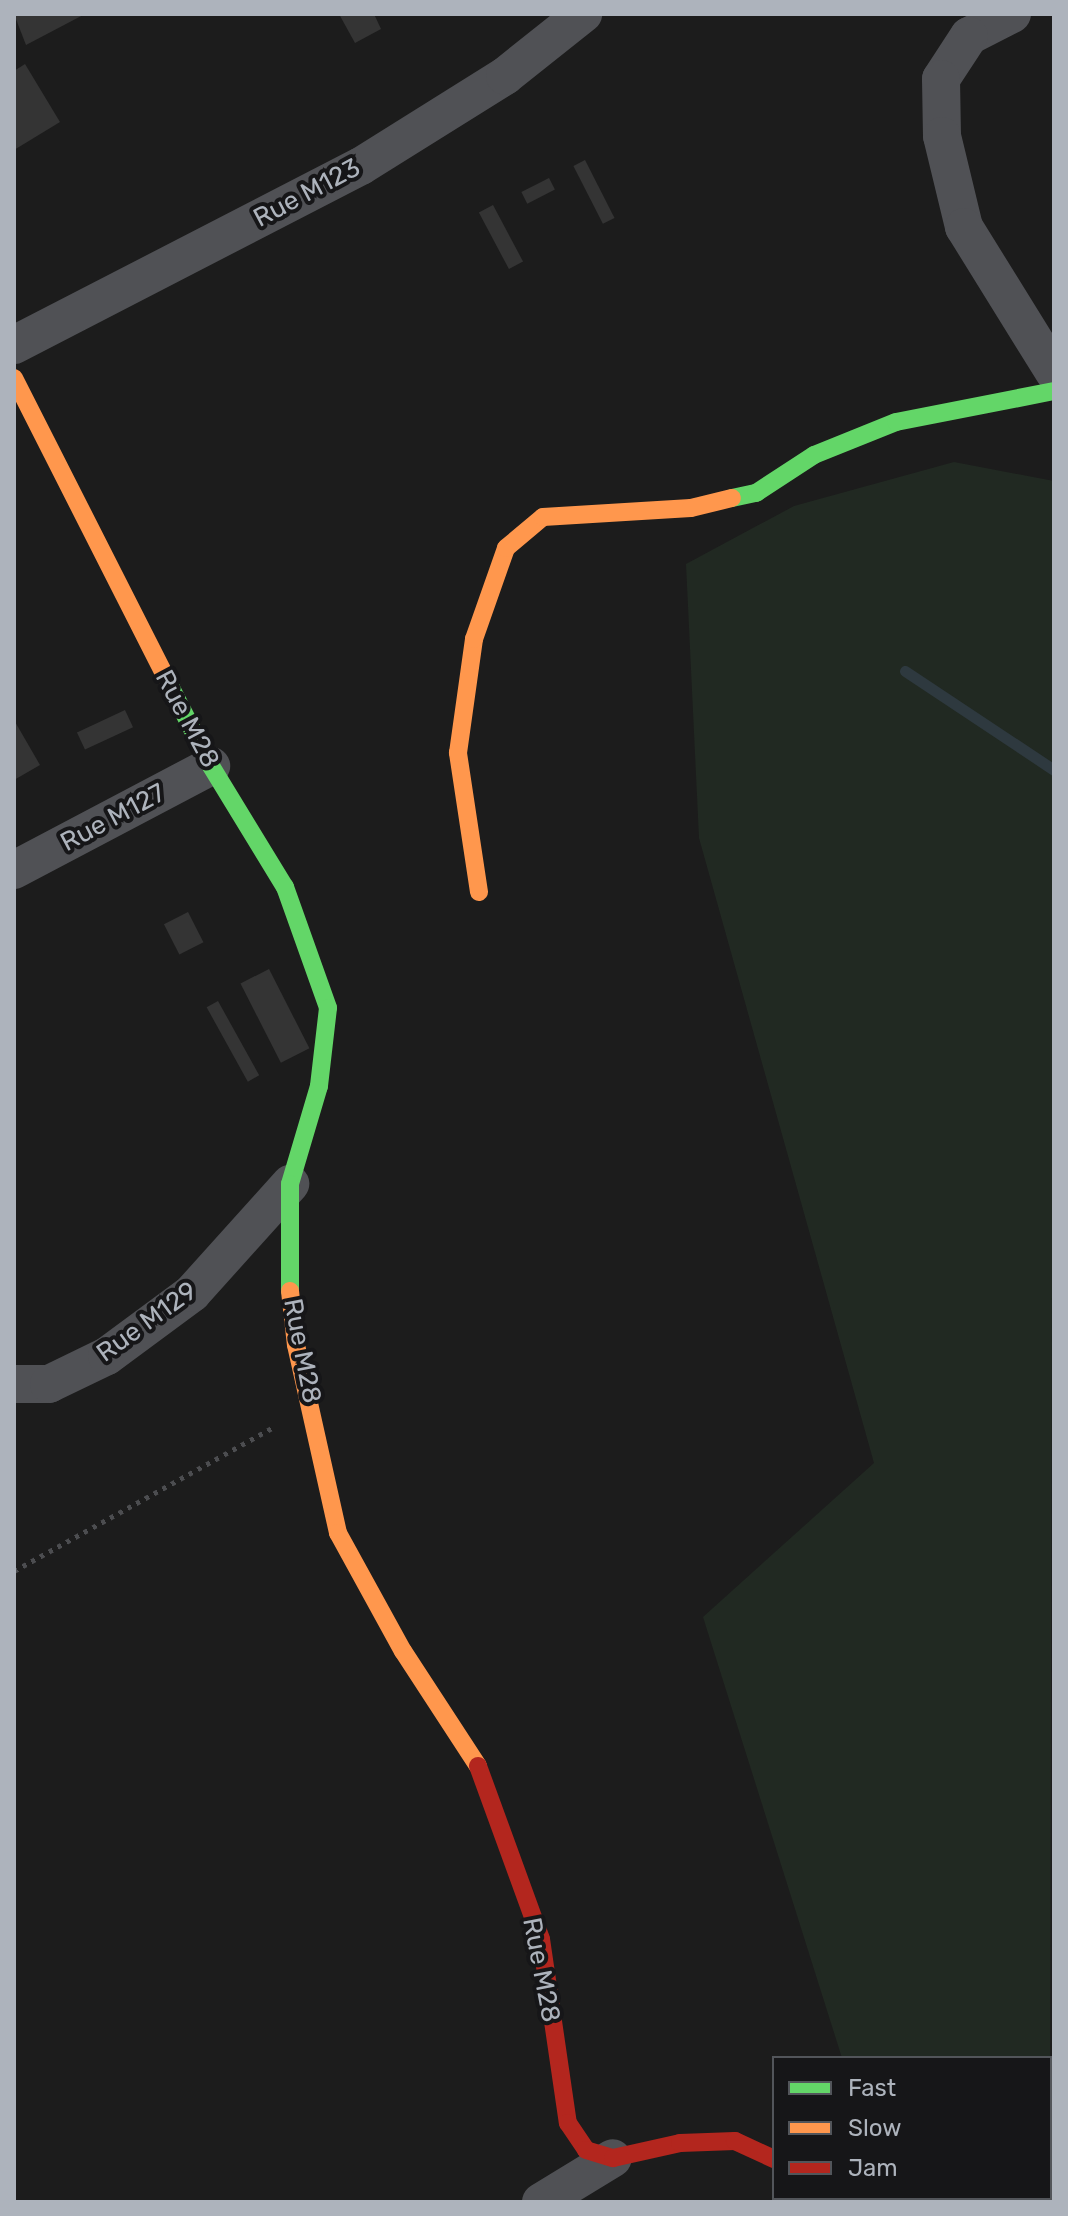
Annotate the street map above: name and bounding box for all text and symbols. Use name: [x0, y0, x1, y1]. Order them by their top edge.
street label: Rue M123: [248, 152, 366, 234]
street label: Rue M28: [148, 665, 226, 773]
street label: Rue M127: [55, 777, 171, 859]
street label: Rue M129: [91, 1275, 203, 1369]
street label: Rue M28: [277, 1296, 327, 1406]
street label: Rue M28: [516, 1915, 566, 2025]
legend: [772, 2056, 1052, 2200]
text: Fast: [848, 2074, 896, 2102]
text: Slow: [848, 2114, 901, 2142]
text: Jam: [848, 2154, 898, 2182]

